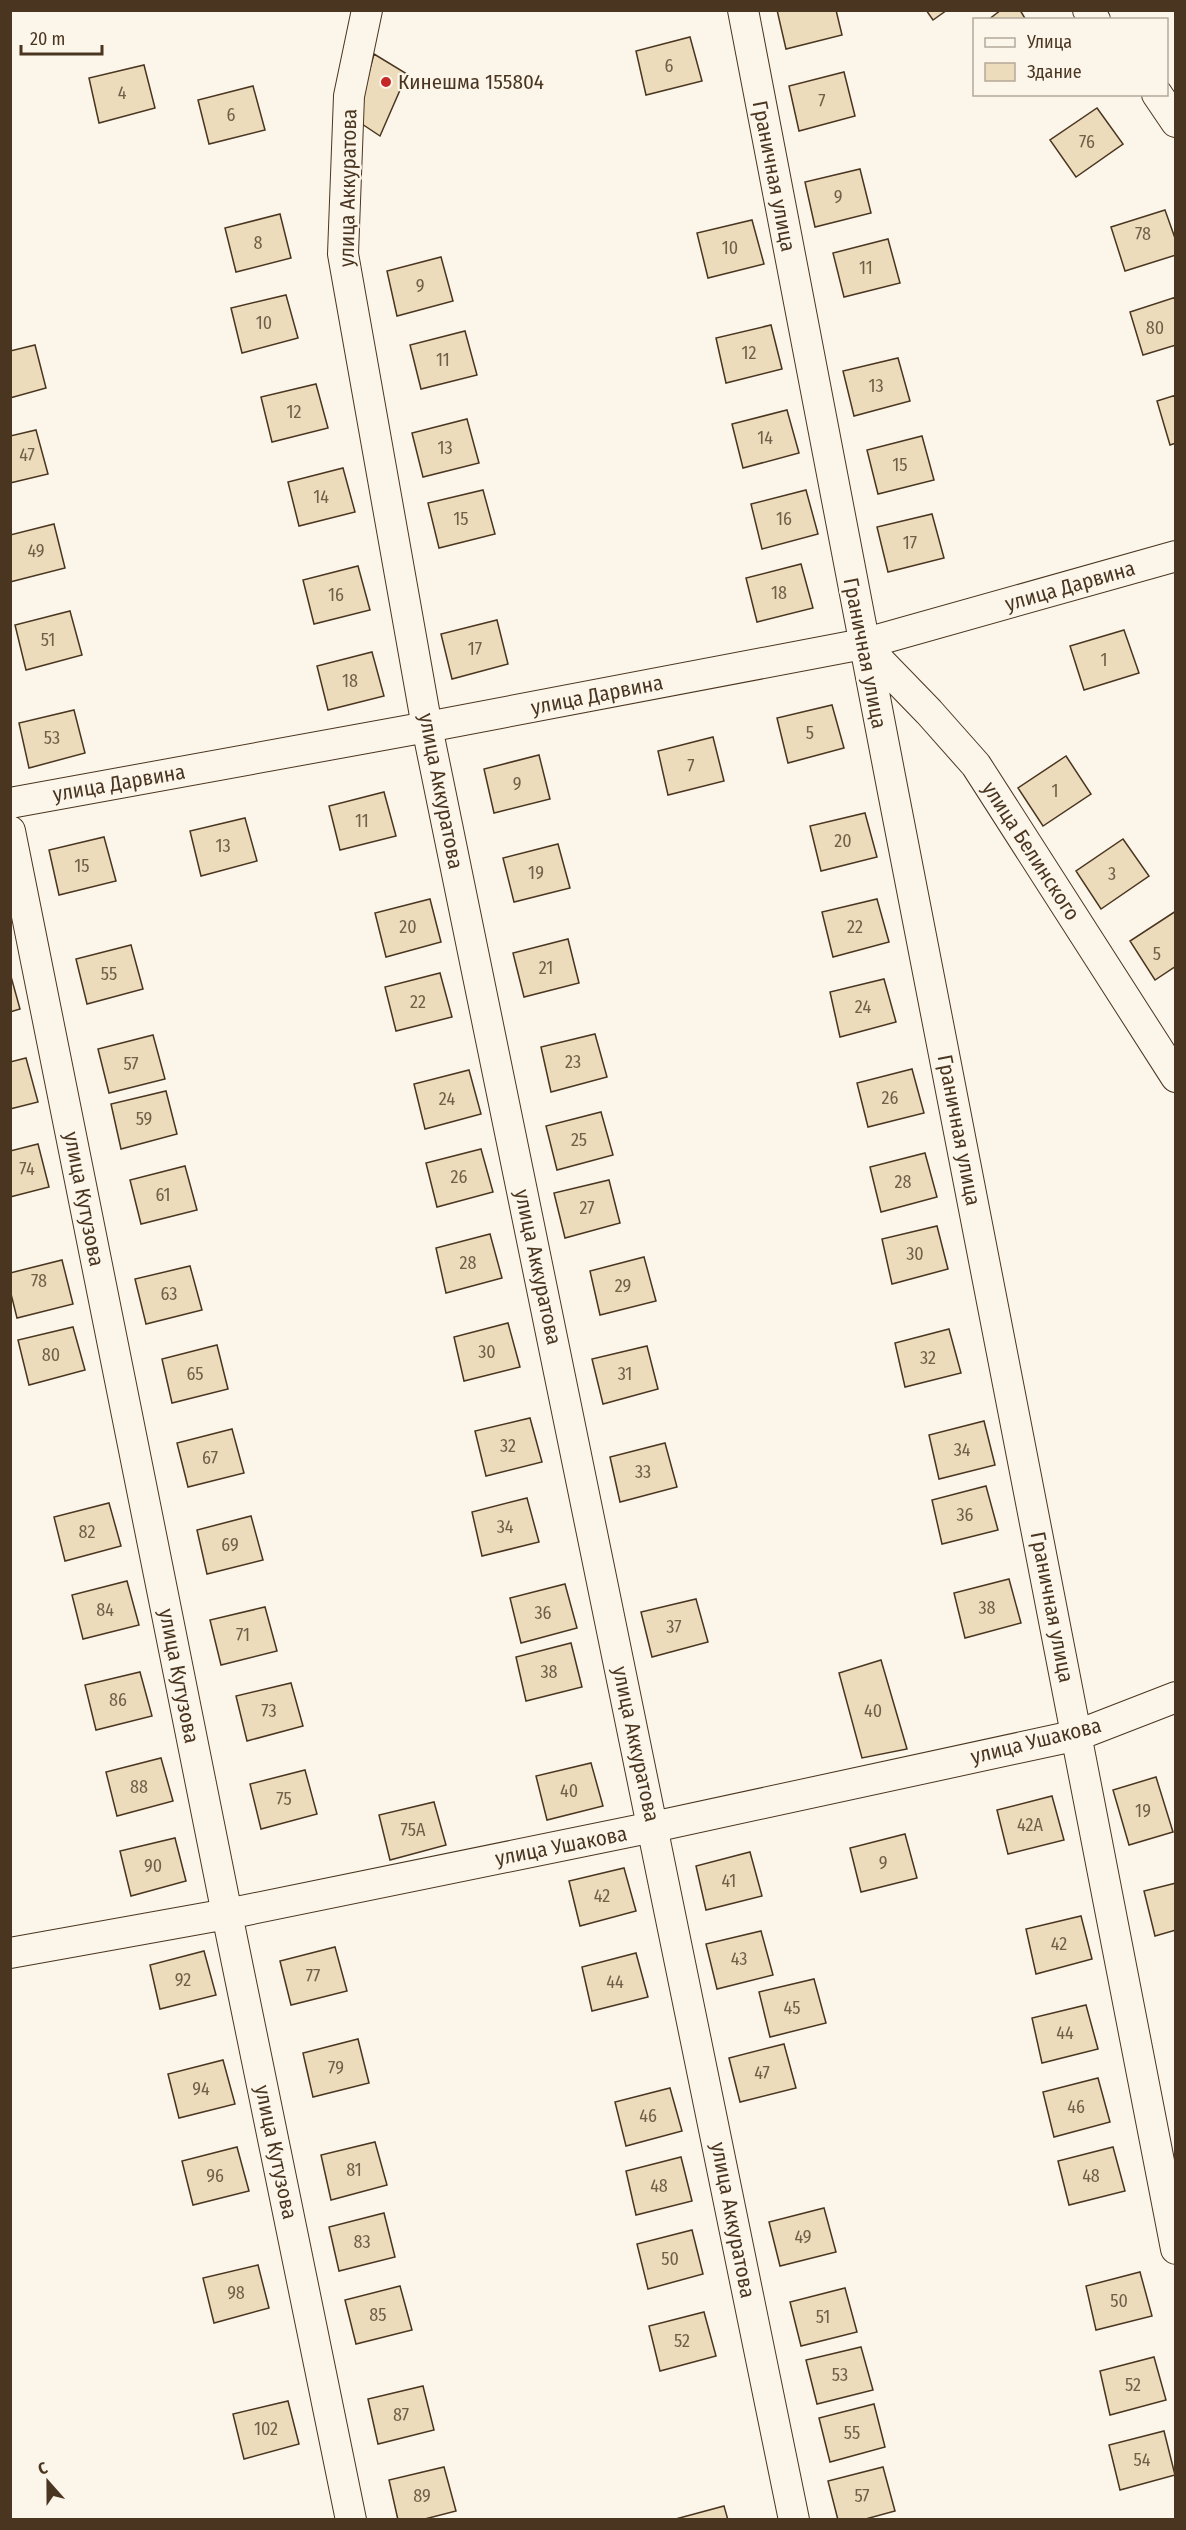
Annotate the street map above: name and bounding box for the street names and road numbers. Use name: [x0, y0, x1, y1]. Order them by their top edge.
street label: Граничная улица: [747, 98, 801, 254]
street label: улица Аккуратова: [334, 109, 362, 267]
street label: улица Дарвина: [1002, 555, 1138, 617]
street label: Граничная улица: [838, 575, 892, 731]
street label: улица Дарвина: [529, 669, 665, 721]
street label: улица Аккуратова: [413, 711, 469, 871]
street label: улица Дарвина: [51, 759, 187, 807]
street label: улица Белинского: [976, 777, 1086, 925]
street label: Граничная улица: [932, 1052, 986, 1208]
street label: улица Кутузова: [58, 1129, 110, 1269]
street label: улица Аккуратова: [509, 1187, 567, 1347]
street label: Граничная улица: [1025, 1529, 1079, 1685]
street label: улица Кутузова: [153, 1606, 205, 1746]
street label: улица Аккуратова: [607, 1664, 665, 1824]
street label: улица Ушакова: [968, 1712, 1104, 1770]
street label: улица Ушакова: [493, 1820, 629, 1872]
street label: улица Кутузова: [249, 2082, 303, 2222]
street label: улица Аккуратова: [705, 2140, 761, 2300]

